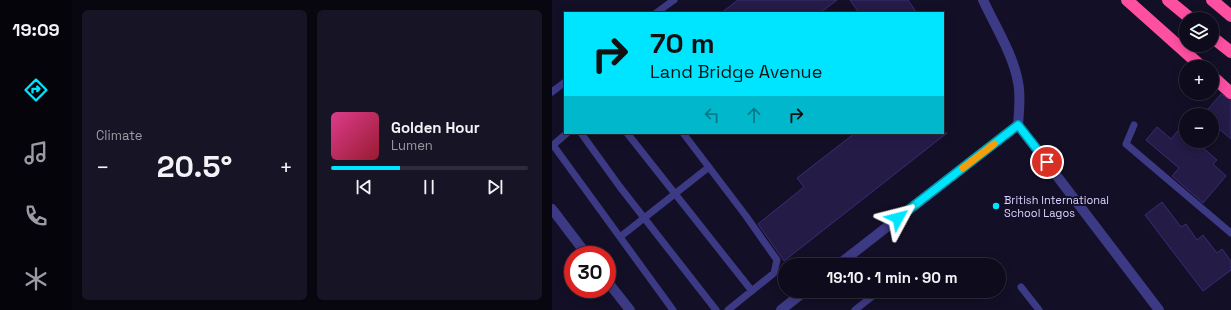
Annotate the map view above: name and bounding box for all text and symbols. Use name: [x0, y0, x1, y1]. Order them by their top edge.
map controls: [1179, 12, 1219, 148]
button: layers: [1179, 12, 1219, 52]
text: 19:09: [12, 18, 60, 41]
text: 70 m: [650, 25, 715, 61]
icon: right: [584, 28, 636, 80]
text: Land Bridge Avenue: [650, 60, 822, 83]
button: +: [1179, 60, 1219, 100]
icon: directions: [22, 76, 50, 104]
icon: left: [701, 104, 723, 126]
icon: ahead: [743, 104, 765, 126]
icon: right: [785, 104, 807, 126]
button: −: [1179, 108, 1219, 148]
text: Golden Hour: [391, 118, 480, 137]
text: Climate: [96, 127, 142, 144]
text: Lumen: [391, 137, 433, 154]
icon: music: [22, 139, 50, 167]
pin: [1030, 145, 1064, 179]
text: 20.5°: [157, 147, 232, 186]
icon: arrive: [1036, 151, 1058, 173]
text: −: [96, 153, 110, 181]
text: +: [279, 153, 293, 181]
icon: previous: [353, 176, 375, 198]
icon: pause: [418, 176, 440, 198]
icon: next: [484, 176, 506, 198]
place label: British International School Lagos: [1004, 193, 1109, 220]
position arrow: [877, 197, 919, 239]
marker: British International School Lagos: [991, 201, 1001, 211]
icon: phone: [22, 202, 50, 230]
speed limit sign: 30: [564, 246, 616, 298]
icon: climate: [22, 265, 50, 293]
text: 19:10 · 1 min · 90 m: [826, 268, 958, 287]

